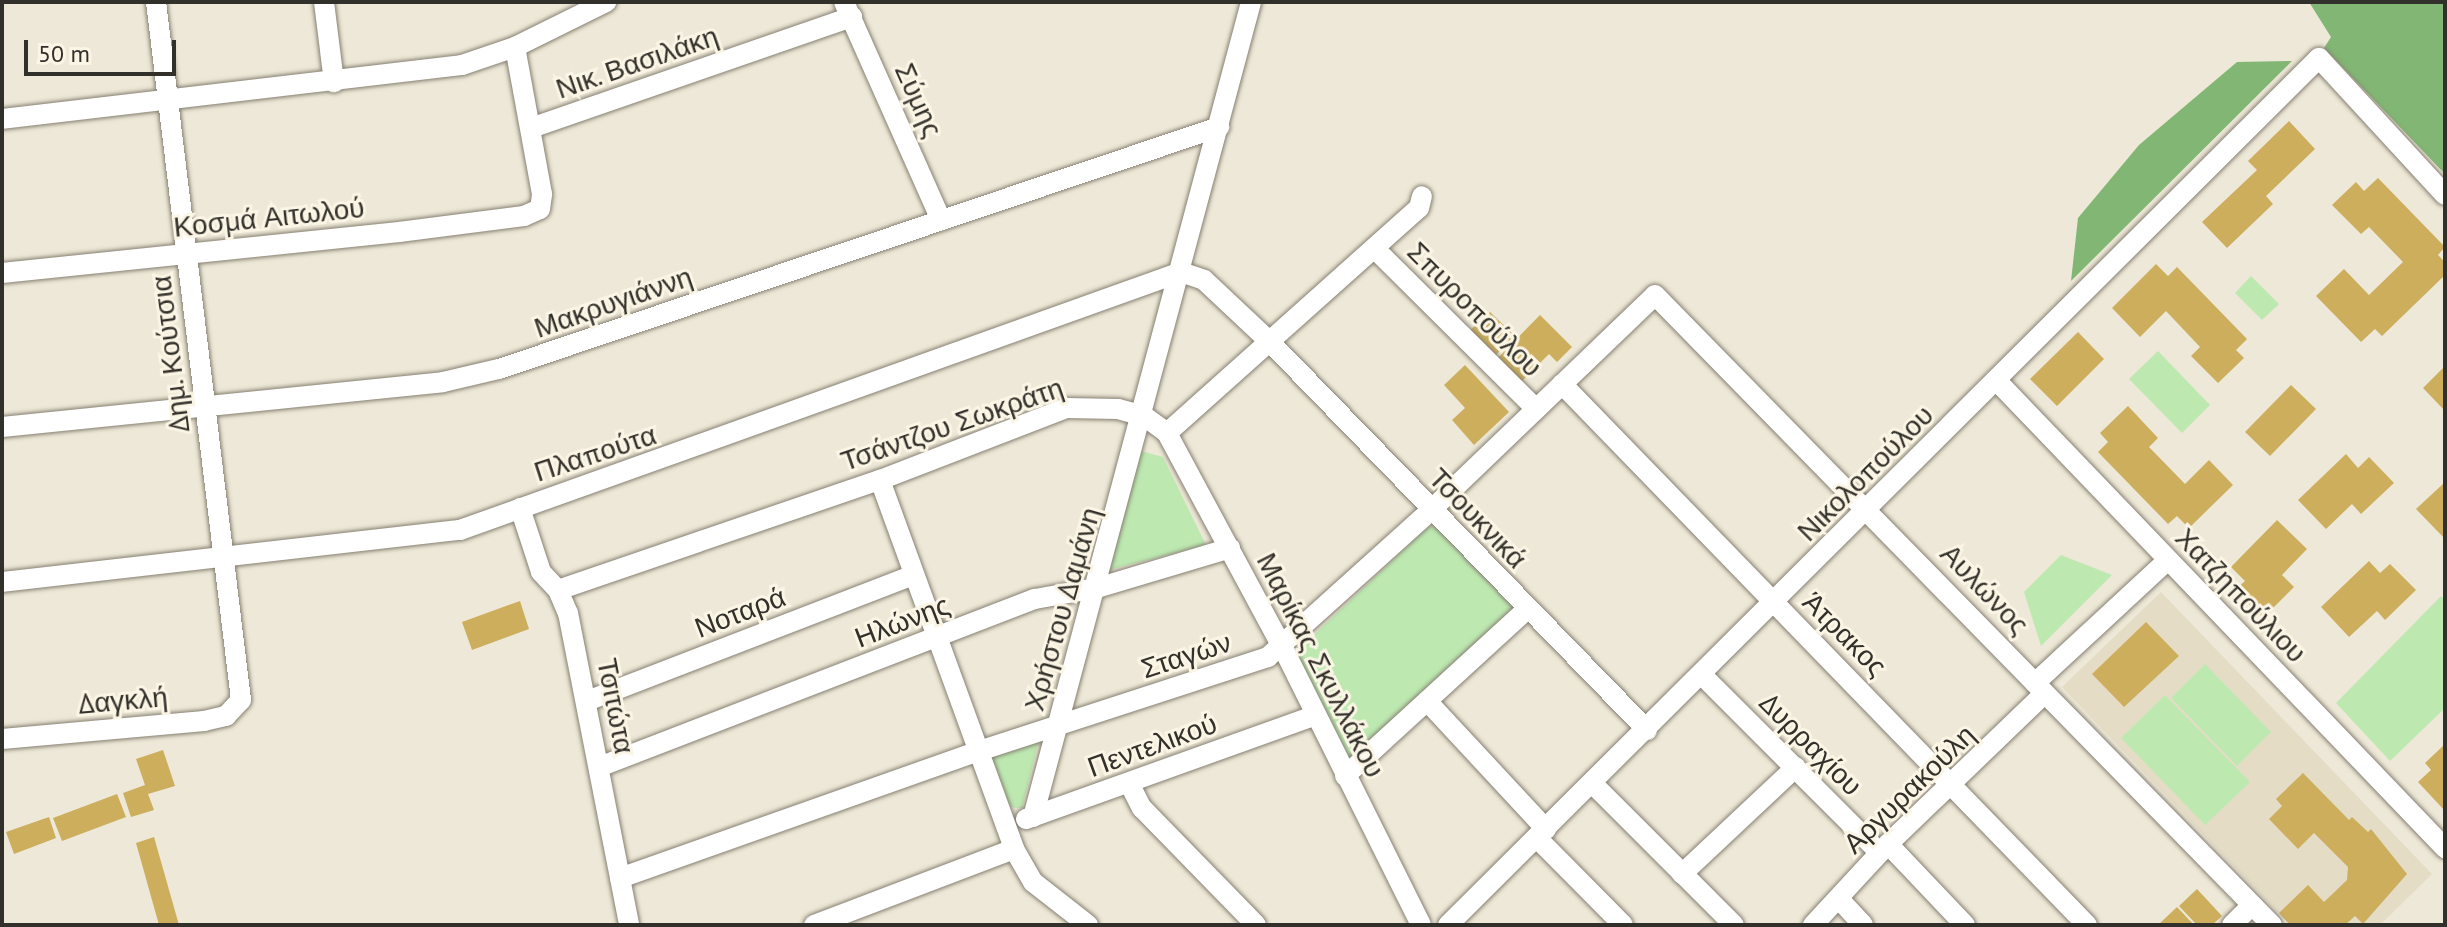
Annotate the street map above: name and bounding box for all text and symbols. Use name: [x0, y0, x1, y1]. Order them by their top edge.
street label: Νικ. Βασιλάκη: [550, 18, 724, 106]
scale bar: [28, 24, 180, 74]
text: 50 m: [38, 38, 90, 69]
street label: Σύμης: [888, 58, 950, 142]
street label: Κοσμά Αιτωλού: [172, 190, 366, 244]
street label: Σπυροπούλου: [1401, 235, 1549, 383]
street label: Μακρυγιάννη: [530, 259, 696, 345]
street label: Δημ. Κούτσια: [144, 273, 196, 435]
street label: Τσάντζου Σωκράτη: [836, 370, 1068, 478]
street label: Νικολοπούλου: [1790, 398, 1940, 548]
street label: Πλαπούτα: [530, 418, 660, 488]
street label: Τσουκνικά: [1422, 461, 1534, 575]
street label: Χρήστου Δαμάνη: [1017, 504, 1107, 714]
street label: Χατζηπούλιου: [2169, 521, 2313, 669]
street label: Αυλώνος: [1934, 537, 2036, 641]
street label: Μαρίκας Σκυλλάκου: [1250, 547, 1392, 783]
street label: Νοταρά: [690, 579, 790, 645]
street label: Άτρακος: [1796, 585, 1894, 683]
street label: Ηλώνης: [850, 588, 954, 654]
street label: Σταγών: [1137, 625, 1235, 685]
street label: Τσιτώτα: [590, 655, 642, 757]
street label: Δαγκλή: [77, 679, 169, 721]
street label: Δυρραχίου: [1753, 686, 1869, 802]
street label: Πεντελικού: [1083, 706, 1221, 784]
street label: Αργυρακούλη: [1836, 718, 1982, 860]

